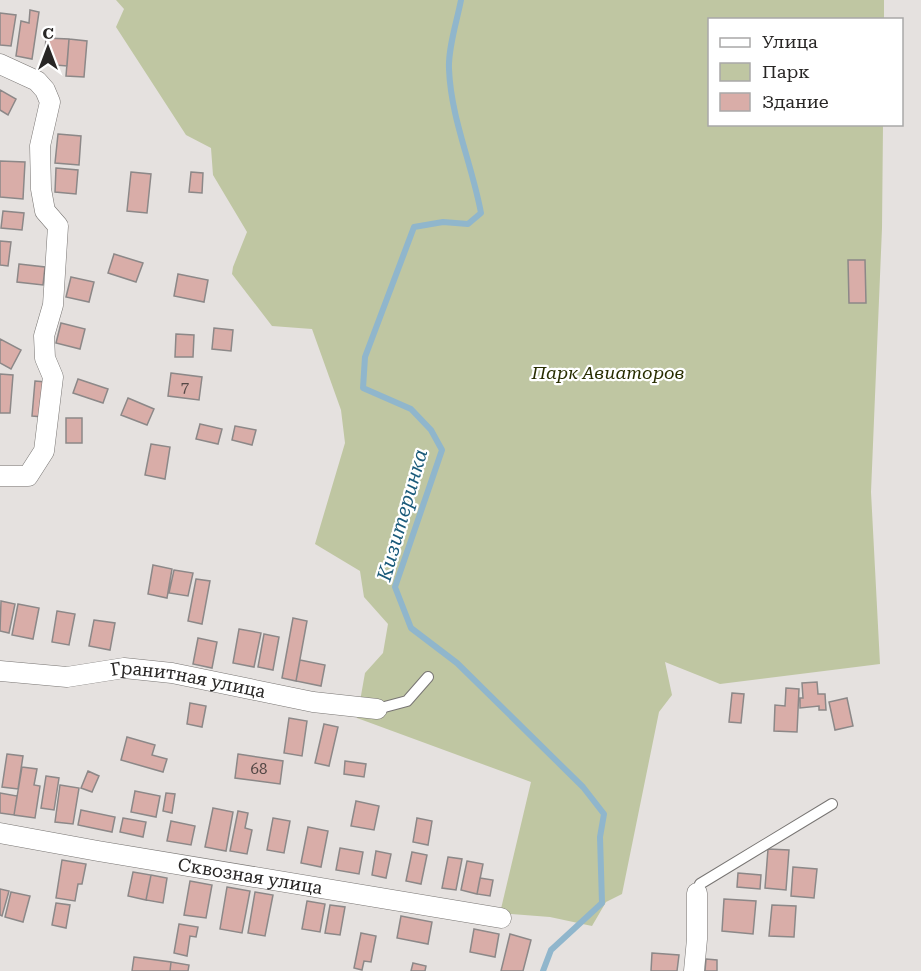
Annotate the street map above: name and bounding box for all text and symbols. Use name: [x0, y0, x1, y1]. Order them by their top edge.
north arrow: [18, 18, 78, 78]
legend: [708, 18, 903, 126]
text: С: [42, 24, 54, 43]
text: Улица: [762, 31, 818, 52]
text: Парк: [762, 61, 810, 82]
text: Здание: [762, 91, 829, 112]
park label: Парк Авиаторов: [530, 362, 685, 383]
house number: 7: [181, 378, 189, 396]
water label: Кизитеринка: [371, 446, 432, 585]
street label: Гранитная улица: [109, 657, 268, 702]
house number: 68: [251, 760, 267, 778]
street label: Сквозная улица: [176, 853, 324, 898]

